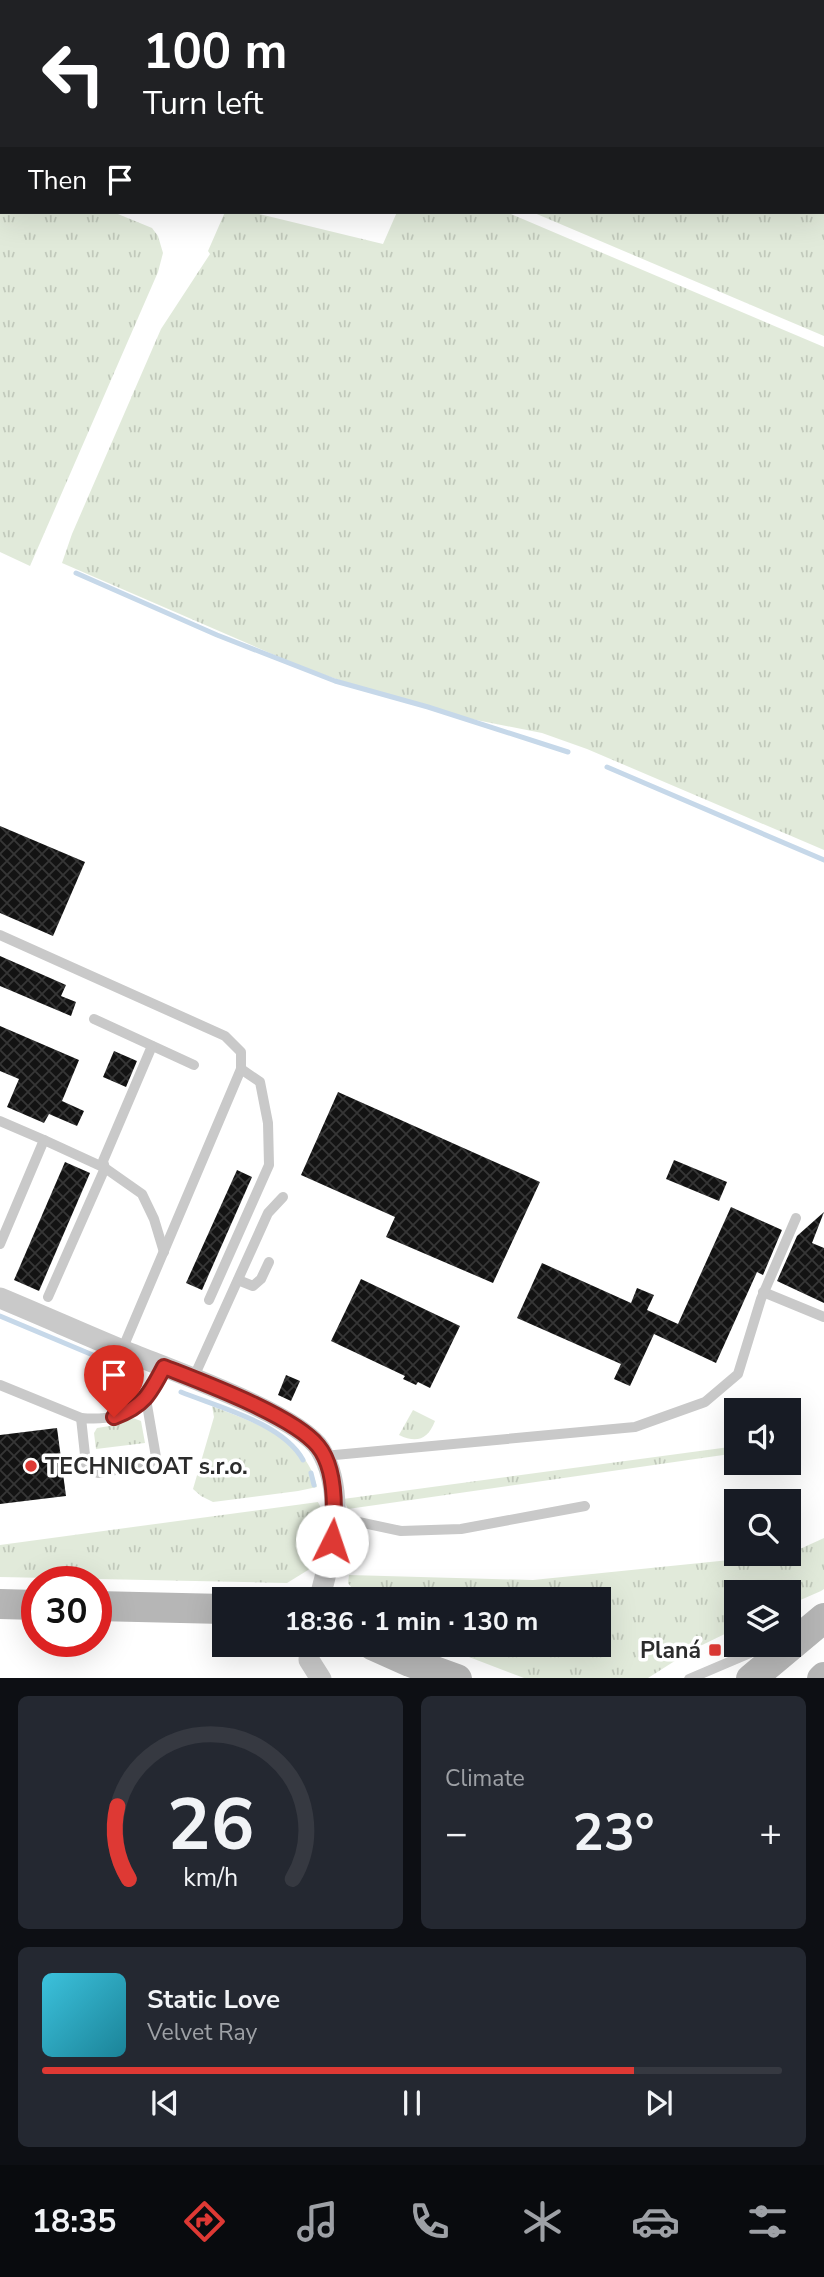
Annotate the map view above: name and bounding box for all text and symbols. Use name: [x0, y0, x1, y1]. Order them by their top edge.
text: 100 m: [143, 18, 287, 85]
icon: left: [28, 28, 119, 119]
text: Turn left: [143, 82, 263, 125]
icon: arrive: [101, 161, 139, 199]
text: Then: [28, 163, 87, 198]
pin: [84, 1345, 144, 1417]
icon: arrive: [95, 1356, 133, 1394]
map controls: [724, 1398, 801, 1657]
button: sound: [724, 1398, 801, 1475]
place label: TECHNICOAT s.r.o.: [45, 1451, 248, 1482]
marker: TECHNICOAT s.r.o.: [23, 1458, 39, 1474]
button: search: [724, 1489, 801, 1566]
position arrow: [295, 1504, 369, 1578]
speed limit sign: 30: [21, 1566, 112, 1657]
button: layers: [724, 1580, 801, 1657]
text: 18:36 · 1 min · 130 m: [285, 1604, 538, 1639]
place label: Planá: [640, 1635, 701, 1666]
marker: Planá: [707, 1642, 723, 1658]
text: Climate: [445, 1763, 525, 1794]
text: 26: [167, 1775, 254, 1875]
text: 23°: [572, 1797, 655, 1868]
text: −: [445, 1808, 468, 1859]
text: +: [759, 1808, 782, 1859]
text: km/h: [183, 1860, 238, 1894]
text: Static Love: [147, 1982, 280, 2017]
text: Velvet Ray: [147, 2017, 257, 2048]
icon: previous: [146, 2084, 184, 2122]
icon: pause: [393, 2084, 431, 2122]
icon: next: [640, 2084, 678, 2122]
icon: directions: [180, 2197, 229, 2246]
icon: music: [293, 2197, 342, 2246]
icon: phone: [405, 2197, 454, 2246]
icon: climate: [518, 2197, 567, 2246]
icon: car: [631, 2197, 680, 2246]
icon: filters: [743, 2197, 792, 2246]
text: 18:35: [32, 2200, 117, 2243]

